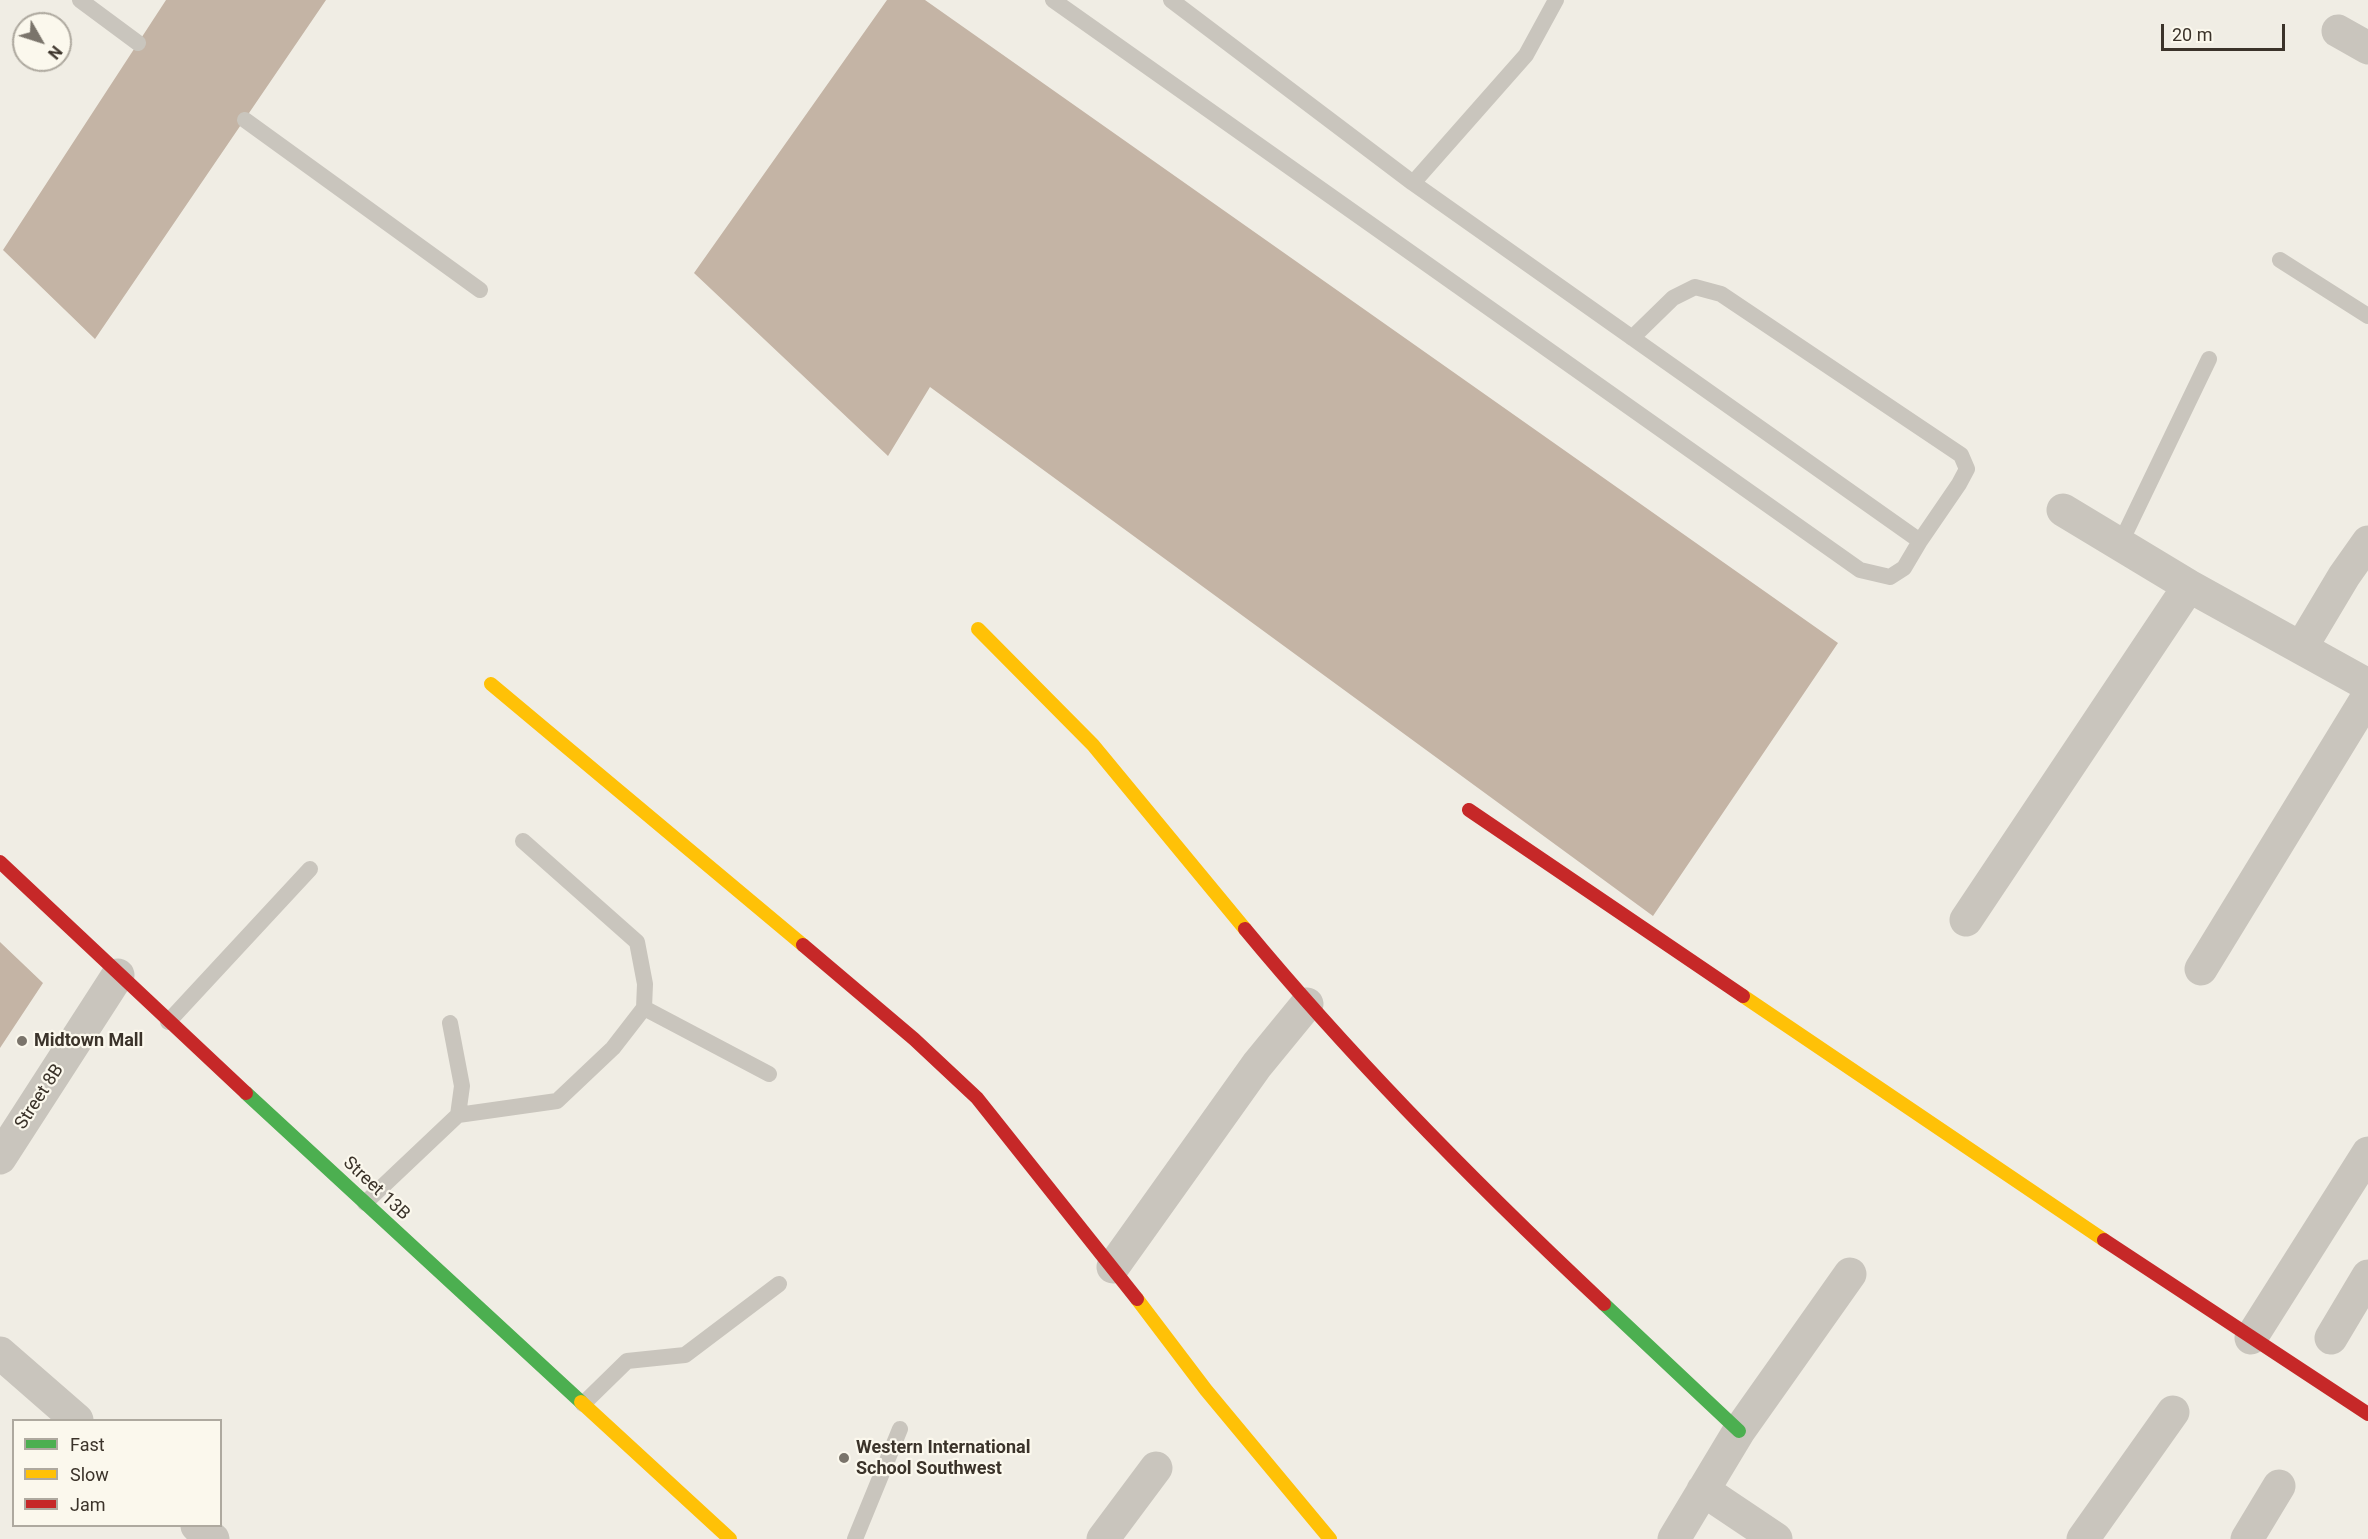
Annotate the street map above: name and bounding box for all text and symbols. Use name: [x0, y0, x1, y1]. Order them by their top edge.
north arrow: [12, 12, 72, 72]
scale bar: [2164, 12, 2288, 50]
text: 20 m: [2172, 24, 2212, 45]
text: N: [44, 42, 66, 63]
place label: Midtown Mall: [34, 1030, 143, 1052]
marker: Midtown Mall: [15, 1034, 29, 1048]
street label: Street 8B: [11, 1060, 69, 1134]
street label: Street 13B: [338, 1153, 414, 1225]
legend: [12, 1419, 222, 1527]
text: Fast: [70, 1434, 105, 1455]
place label: Western International School Southwest: [856, 1437, 1030, 1480]
marker: Western International School Southwest: [837, 1451, 851, 1465]
text: Slow: [70, 1464, 109, 1485]
text: Jam: [70, 1494, 106, 1515]

